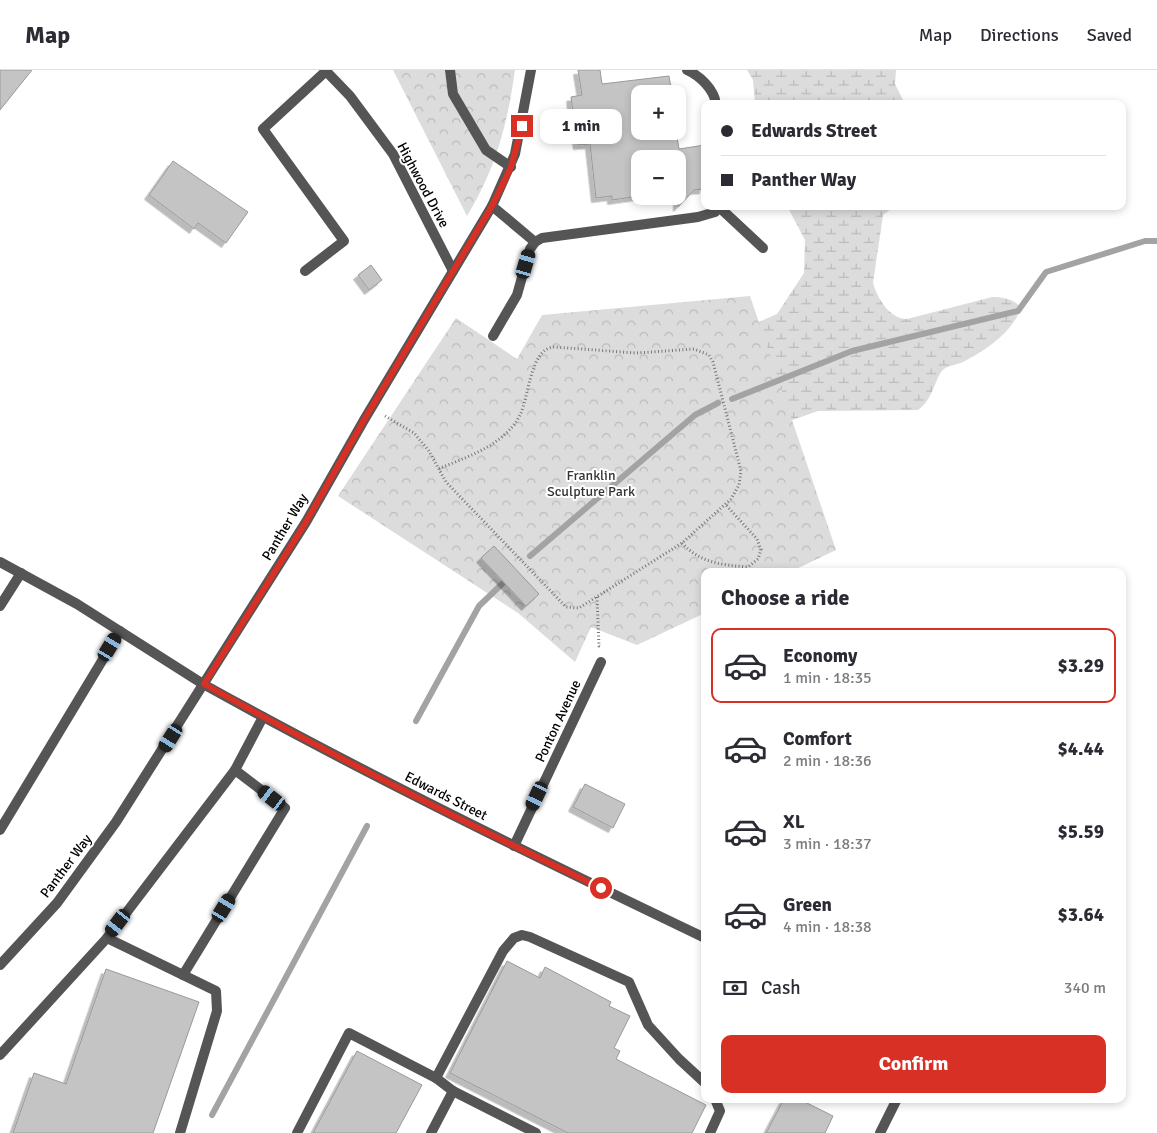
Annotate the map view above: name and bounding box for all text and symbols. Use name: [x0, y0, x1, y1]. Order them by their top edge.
text: Map: [25, 20, 70, 50]
text: Map: [919, 24, 952, 46]
text: Directions: [980, 24, 1059, 46]
text: Saved: [1087, 24, 1132, 46]
map controls: [631, 85, 686, 205]
button: +: [631, 85, 686, 140]
callout: 1 min: [540, 108, 622, 144]
route end: [511, 115, 533, 137]
text: 1 min: [562, 116, 600, 136]
text: Edwards Street: [751, 119, 877, 143]
street label: Highwood Drive: [393, 139, 453, 231]
button: −: [631, 150, 686, 205]
text: Panther Way: [751, 168, 856, 192]
car: [514, 248, 537, 280]
park label: Franklin Sculpture Park: [547, 467, 635, 500]
street label: Panther Way: [258, 490, 312, 564]
text: Choose a ride: [721, 584, 849, 611]
car: [95, 630, 124, 664]
icon: car: [723, 643, 768, 688]
text: Economy: [783, 644, 857, 668]
text: $3.29: [1058, 654, 1104, 678]
text: 1 min · 18:35: [783, 668, 872, 688]
street label: Ponton Avenue: [531, 677, 585, 765]
car: [156, 721, 185, 755]
icon: car: [723, 726, 768, 771]
text: Comfort: [783, 727, 852, 751]
text: $4.44: [1058, 737, 1104, 761]
text: 2 min · 18:36: [783, 751, 872, 771]
street label: Edwards Street: [402, 768, 490, 824]
car: [523, 779, 550, 813]
car: [255, 783, 288, 813]
icon: car: [723, 809, 768, 854]
text: XL: [783, 810, 805, 834]
text: $5.59: [1058, 820, 1104, 844]
street label: Panther Way: [37, 831, 96, 901]
text: 3 min · 18:37: [783, 834, 872, 854]
route start: [590, 877, 612, 899]
car: [209, 891, 238, 925]
icon: car: [723, 892, 768, 937]
text: Green: [783, 893, 832, 917]
text: $3.64: [1058, 903, 1104, 927]
car: [102, 907, 133, 939]
text: 4 min · 18:38: [783, 917, 872, 937]
icon: cash: [721, 974, 749, 1002]
text: Cash: [761, 976, 801, 1000]
text: 340 m: [1064, 978, 1106, 998]
button: Confirm: [721, 1035, 1106, 1093]

